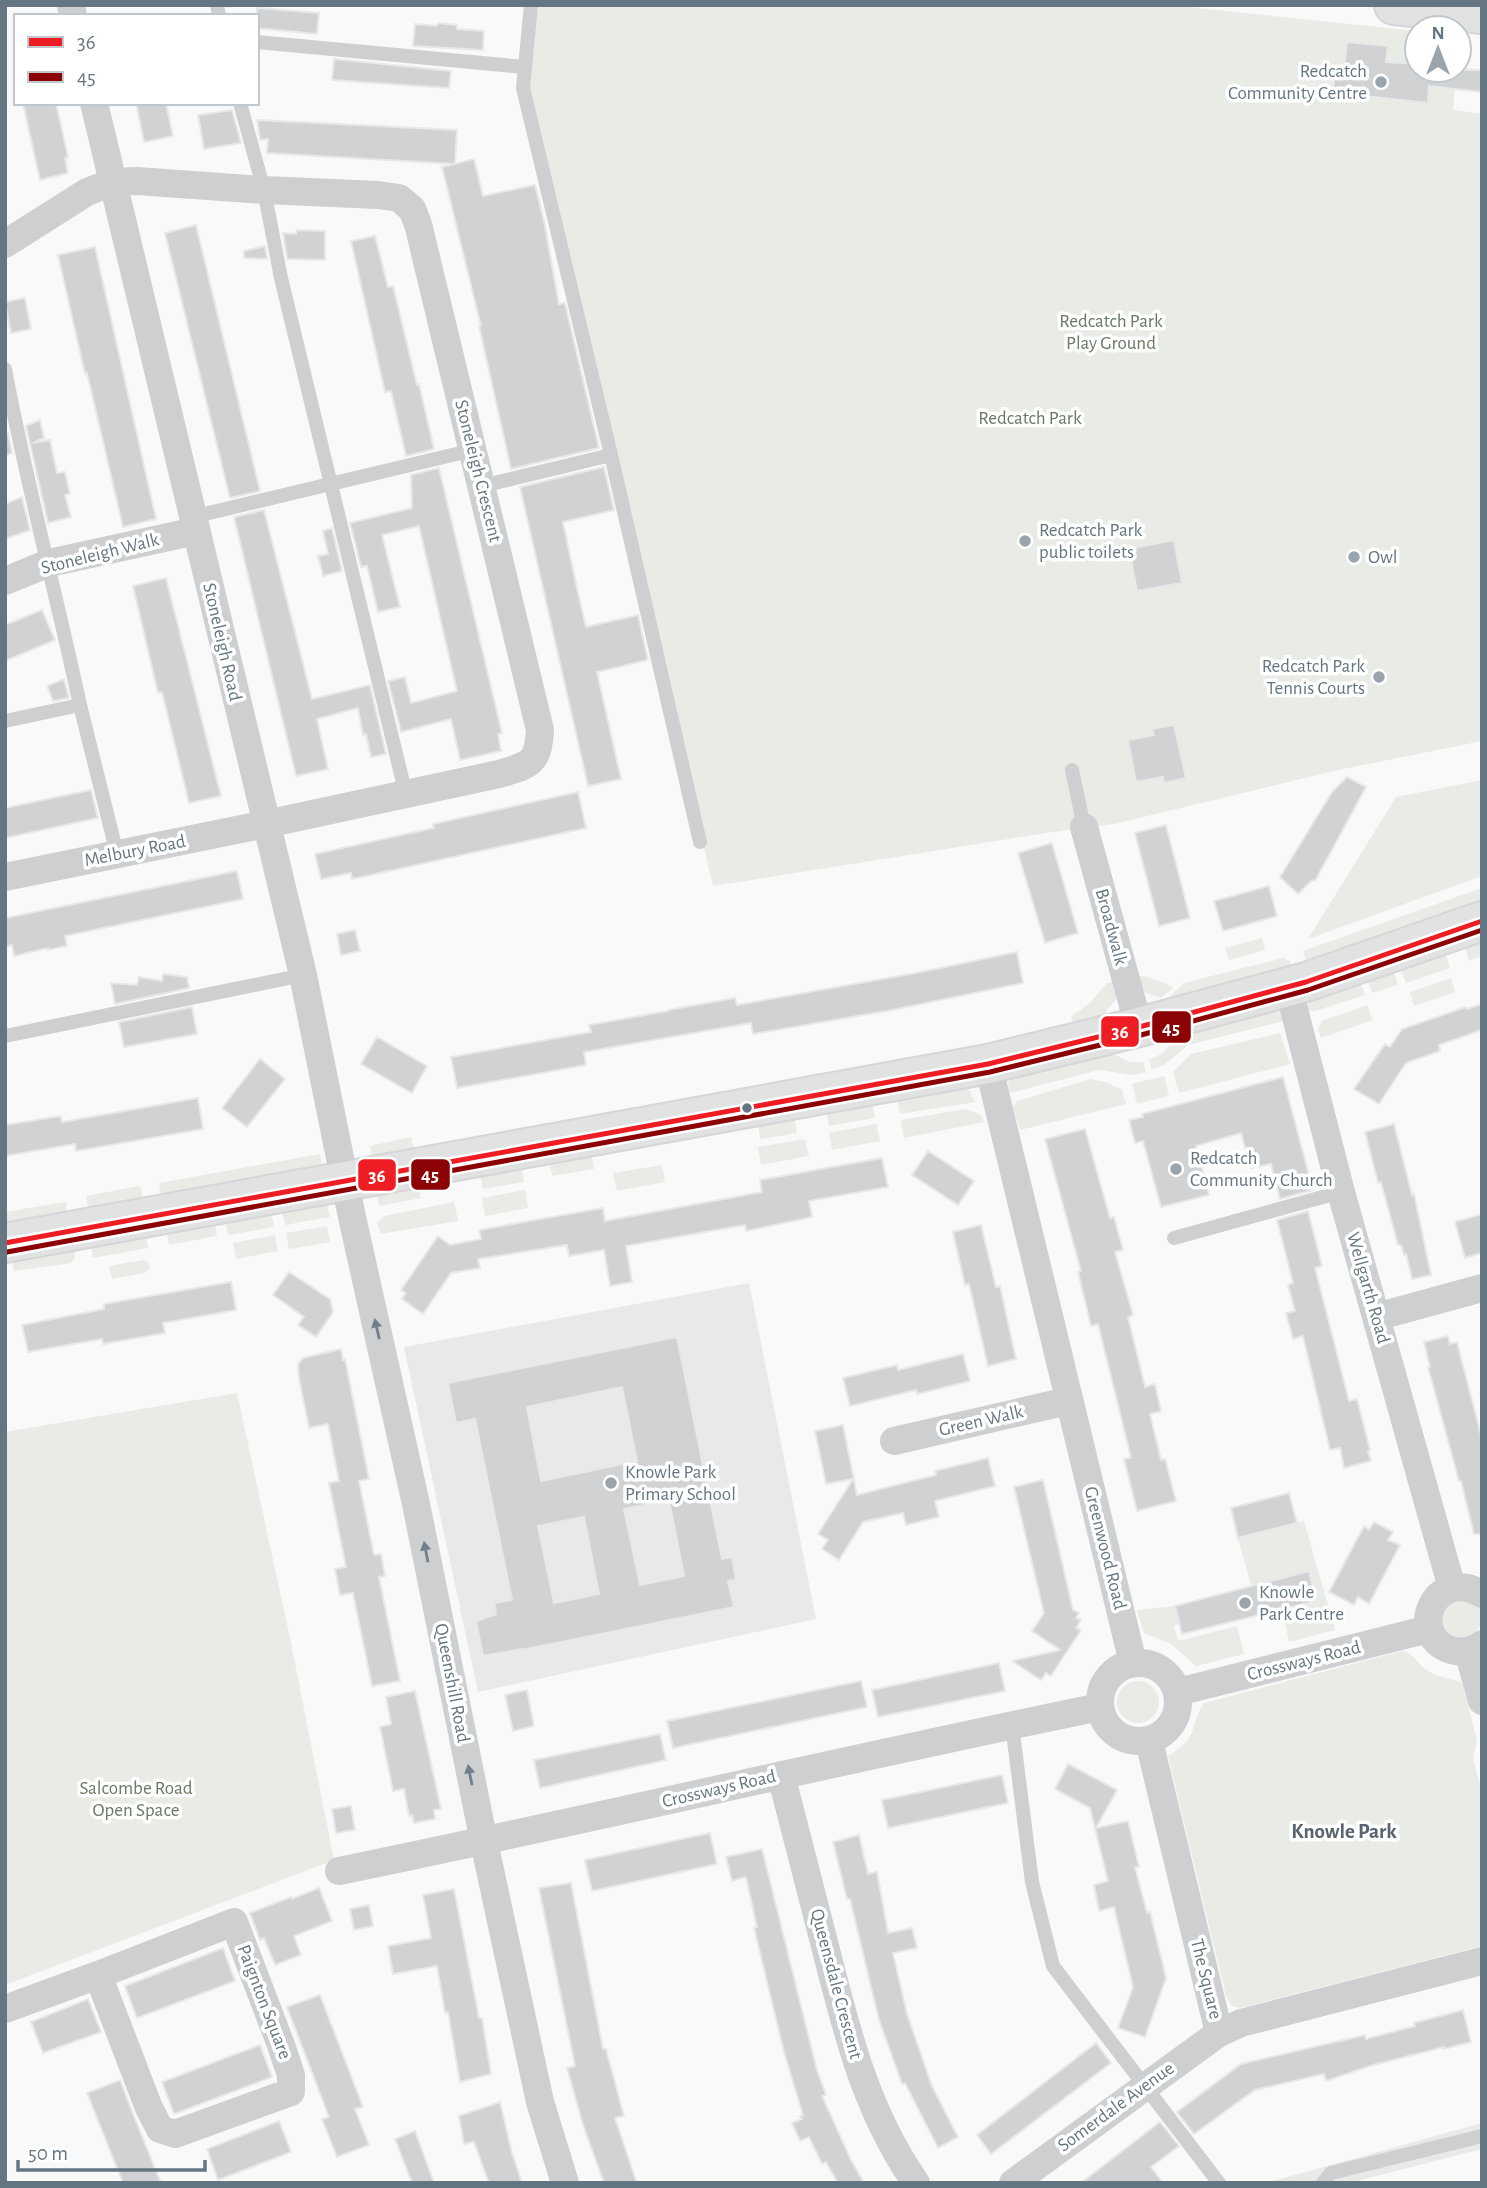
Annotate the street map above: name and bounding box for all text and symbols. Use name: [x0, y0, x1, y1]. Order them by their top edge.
legend: [14, 14, 259, 105]
north arrow: [1403, 14, 1473, 84]
text: N: [1431, 24, 1445, 43]
text: 36: [77, 32, 96, 53]
place label: Redcatch Community Centre: [1228, 62, 1367, 103]
text: 45: [77, 67, 96, 88]
marker: Redcatch Community Centre: [1373, 74, 1389, 90]
park label: Redcatch Park Play Ground: [1059, 312, 1163, 353]
street label: Stoneleigh Crescent: [451, 398, 505, 544]
park label: Redcatch Park: [978, 409, 1082, 428]
place label: Redcatch Park public toilets: [1039, 521, 1143, 562]
street label: Stoneleigh Walk: [39, 530, 161, 578]
marker: Redcatch Park public toilets: [1017, 533, 1033, 549]
place label: Owl: [1368, 548, 1398, 567]
marker: Owl: [1346, 549, 1362, 565]
street label: Stoneleigh Road: [199, 581, 245, 703]
place label: Redcatch Park Tennis Courts: [1262, 657, 1365, 698]
marker: Redcatch Park Tennis Courts: [1371, 669, 1387, 685]
street label: Melbury Road: [83, 832, 187, 870]
street label: Broadwalk: [1092, 887, 1130, 968]
line badge: 45: [1151, 1010, 1192, 1044]
line badge: 36: [1100, 1015, 1140, 1048]
text: 45: [1162, 1019, 1180, 1038]
text: 36: [1111, 1023, 1129, 1042]
unlabelled marker: [740, 1101, 754, 1115]
place label: Redcatch Community Church: [1190, 1149, 1333, 1190]
line badge: 36: [357, 1158, 397, 1192]
line badge: 45: [410, 1158, 451, 1191]
marker: Redcatch Community Church: [1168, 1161, 1184, 1177]
text: 45: [421, 1166, 439, 1185]
text: 36: [368, 1167, 386, 1186]
street label: Wellgarth Road: [1343, 1230, 1393, 1346]
one-way arrow: [371, 1318, 382, 1340]
street label: Green Walk: [937, 1402, 1025, 1440]
place label: Knowle Park Primary School: [625, 1463, 736, 1504]
marker: Knowle Park Primary School: [603, 1475, 619, 1491]
street label: Greenwood Road: [1081, 1485, 1130, 1612]
one-way arrow: [420, 1541, 431, 1563]
place label: Knowle Park Centre: [1259, 1583, 1344, 1624]
marker: Knowle Park Centre: [1237, 1595, 1253, 1611]
street label: Queenshill Road: [431, 1622, 473, 1744]
street label: Crossways Road: [1245, 1638, 1363, 1684]
one-way arrow: [465, 1764, 476, 1786]
street label: Crossways Road: [660, 1767, 778, 1811]
park label: Salcombe Road Open Space: [79, 1779, 193, 1820]
district label: Knowle Park: [1291, 1821, 1397, 1842]
street label: Queensdale Crescent: [807, 1907, 865, 2061]
street label: The Square: [1187, 1937, 1225, 2021]
street label: Paignton Square: [233, 1942, 295, 2062]
street label: Somerdale Avenue: [1054, 2059, 1178, 2155]
scale bar: [18, 2128, 205, 2172]
text: 50 m: [28, 2143, 68, 2164]

